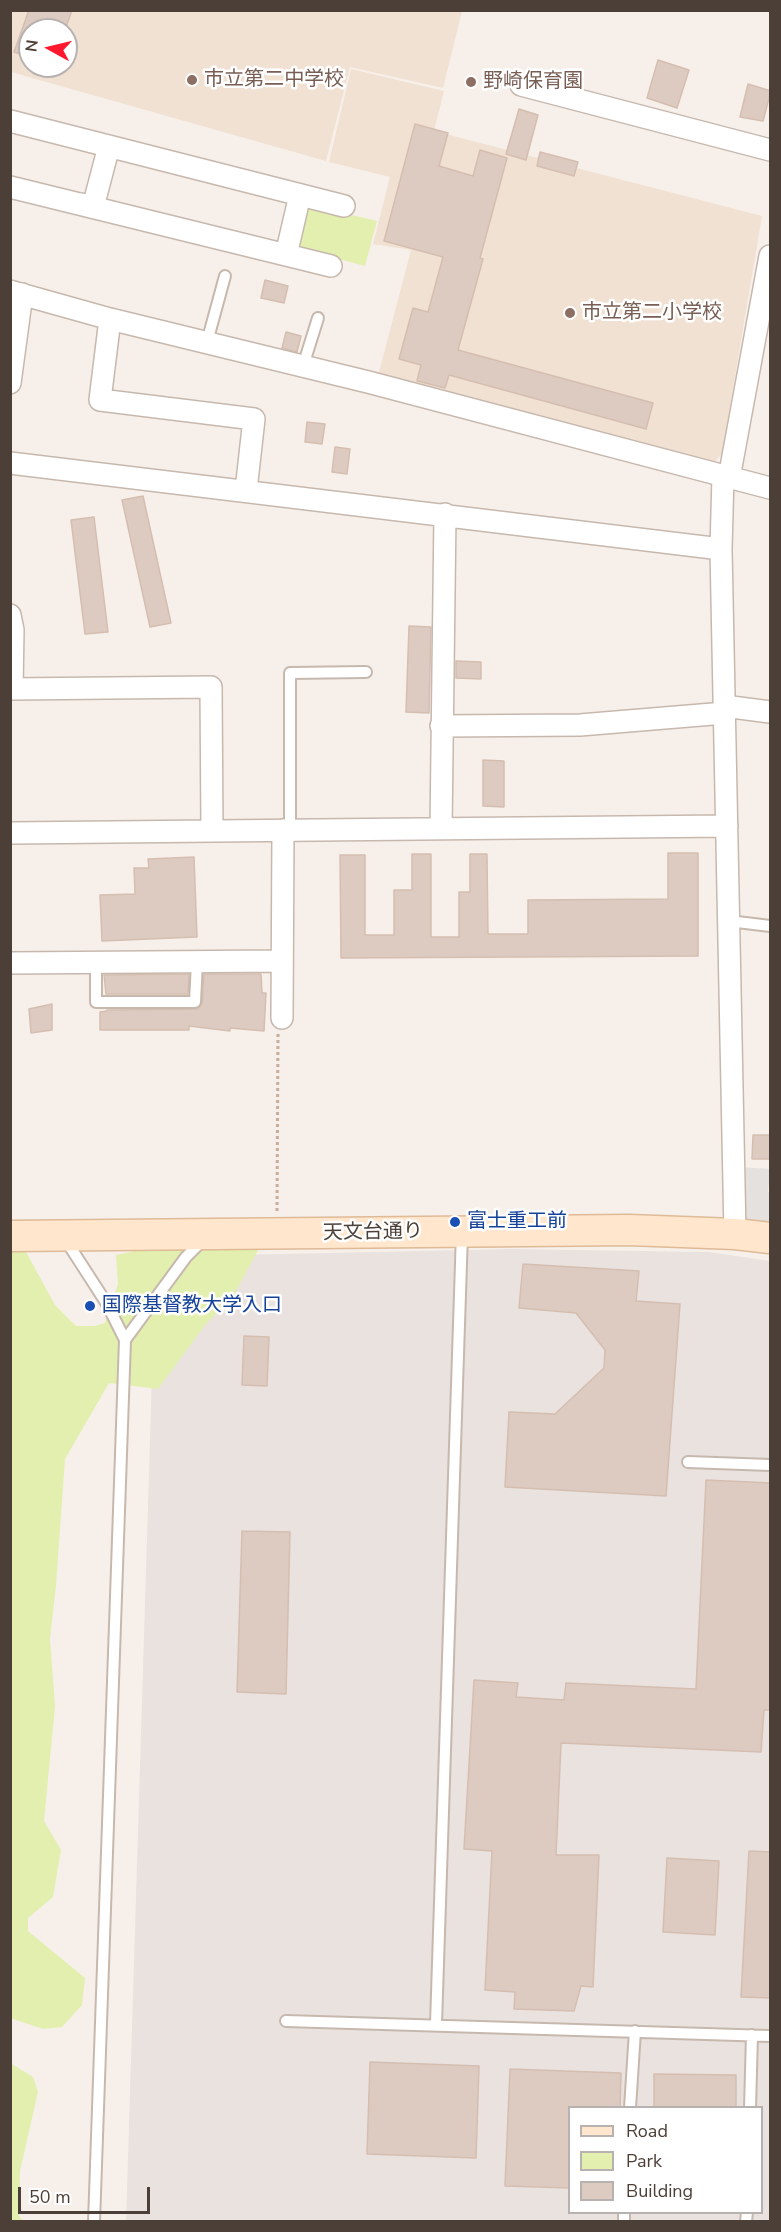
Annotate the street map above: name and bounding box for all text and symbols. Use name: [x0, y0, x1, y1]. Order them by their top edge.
north arrow: [18, 18, 78, 78]
text: N: [20, 38, 44, 53]
place label: 市立第二中学校: [204, 68, 344, 92]
place label: 野崎保育園: [483, 70, 583, 94]
marker: 市立第二中学校: [185, 73, 199, 87]
marker: 野崎保育園: [464, 75, 478, 89]
place label: 市立第二小学校: [582, 301, 722, 325]
marker: 市立第二小学校: [563, 306, 577, 320]
place label: 富士重工前: [467, 1210, 567, 1234]
marker: 富士重工前: [448, 1215, 462, 1229]
street label: 天文台通り: [323, 1220, 423, 1246]
place label: 国際基督教大学入口: [102, 1294, 282, 1318]
marker: 国際基督教大学入口: [83, 1299, 97, 1313]
legend: [568, 2106, 763, 2214]
text: Road: [626, 2119, 668, 2143]
text: Park: [626, 2149, 662, 2173]
scale bar: [21, 2175, 153, 2213]
text: Building: [626, 2179, 693, 2203]
text: 50 m: [29, 2185, 71, 2209]

